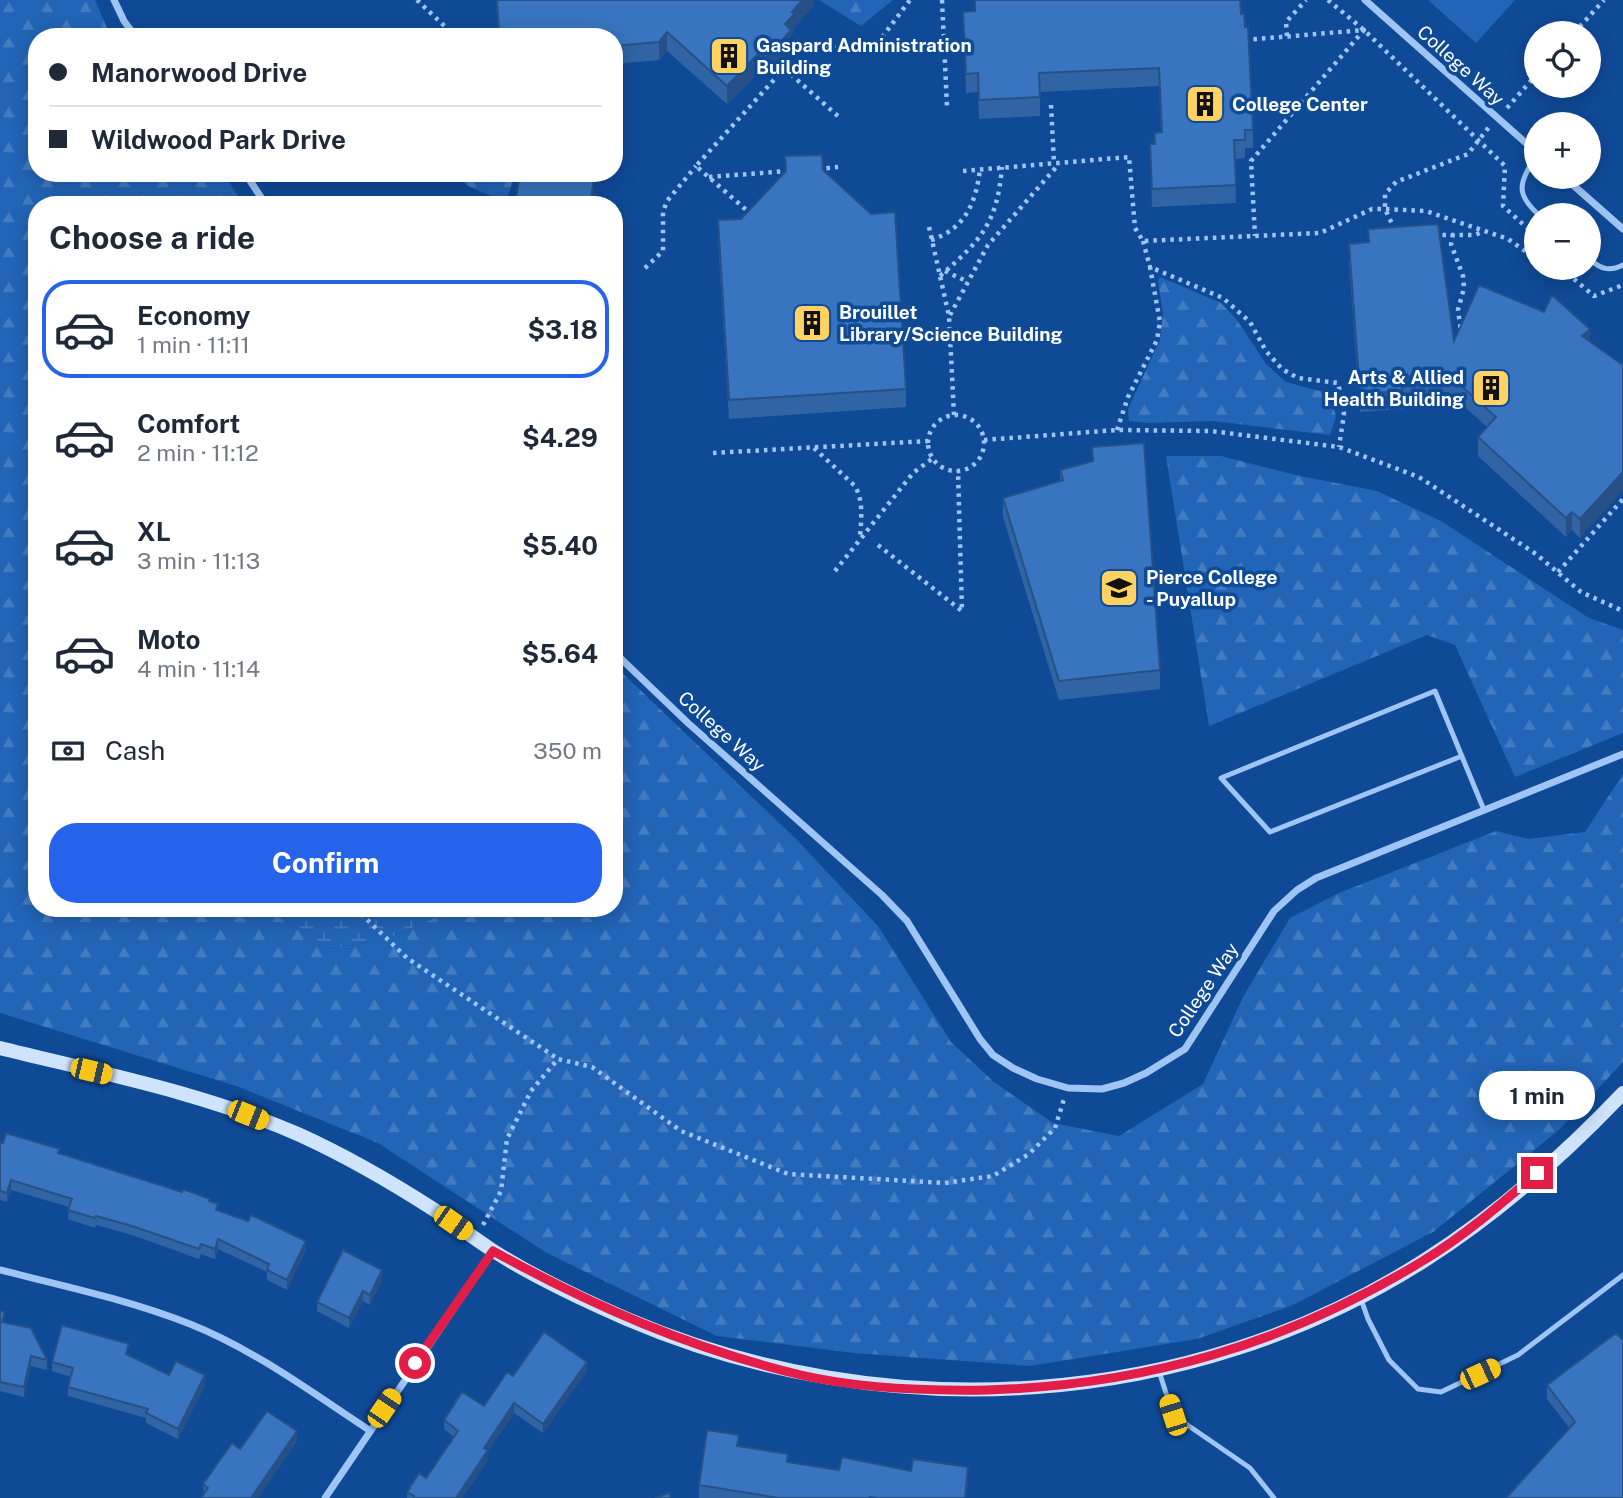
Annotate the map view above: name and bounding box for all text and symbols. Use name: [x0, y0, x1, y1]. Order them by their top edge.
street label: College Way: [1413, 20, 1509, 110]
map controls: [1524, 21, 1601, 280]
button: locate: [1524, 21, 1601, 98]
place label: Gaspard Administration Building: [756, 34, 972, 78]
building icon: Gaspard Administration Building: [708, 35, 750, 77]
text: Manorwood Drive: [91, 57, 307, 88]
building icon: College Center: [1184, 83, 1226, 125]
place label: College Center: [1232, 93, 1368, 115]
button: +: [1524, 112, 1601, 189]
text: Wildwood Park Drive: [91, 124, 346, 155]
button: −: [1524, 203, 1601, 280]
text: Choose a ride: [49, 219, 255, 256]
icon: car: [53, 298, 116, 361]
text: Economy: [137, 300, 250, 331]
place label: Brouillet Library/Science Building: [839, 301, 1062, 345]
building icon: Brouillet Library/Science Building: [791, 302, 833, 344]
text: $3.18: [527, 314, 598, 345]
text: 1 min · 11:11: [137, 331, 250, 358]
place label: Arts & Allied Health Building: [1324, 366, 1464, 410]
building icon: Arts & Allied Health Building: [1470, 367, 1512, 409]
icon: car: [53, 406, 116, 469]
text: Comfort: [137, 408, 240, 439]
text: $4.29: [522, 422, 598, 453]
text: 2 min · 11:12: [137, 439, 259, 466]
icon: car: [53, 514, 116, 577]
text: XL: [137, 516, 171, 547]
text: $5.40: [522, 530, 598, 561]
text: 3 min · 11:13: [137, 547, 260, 574]
place label: Pierce College - Puyallup: [1146, 566, 1278, 610]
school or university icon: Pierce College - Puyallup: [1098, 567, 1140, 609]
icon: car: [53, 622, 116, 685]
text: Moto: [137, 624, 200, 655]
text: $5.64: [522, 638, 598, 669]
text: 4 min · 11:14: [137, 655, 260, 682]
street label: College Way: [674, 686, 770, 776]
icon: cash: [49, 732, 87, 770]
text: Cash: [105, 735, 165, 766]
text: 350 m: [533, 737, 602, 764]
button: Confirm: [49, 823, 602, 903]
street label: College Way: [1163, 939, 1243, 1041]
car: [69, 1056, 114, 1086]
callout: 1 min: [1479, 1072, 1595, 1120]
text: 1 min: [1509, 1082, 1565, 1109]
car: [225, 1097, 272, 1133]
route end: [1521, 1157, 1553, 1189]
car: [430, 1202, 477, 1244]
route start: [399, 1347, 431, 1379]
car: [1457, 1356, 1504, 1392]
car: [364, 1385, 405, 1431]
car: [1157, 1392, 1190, 1438]

